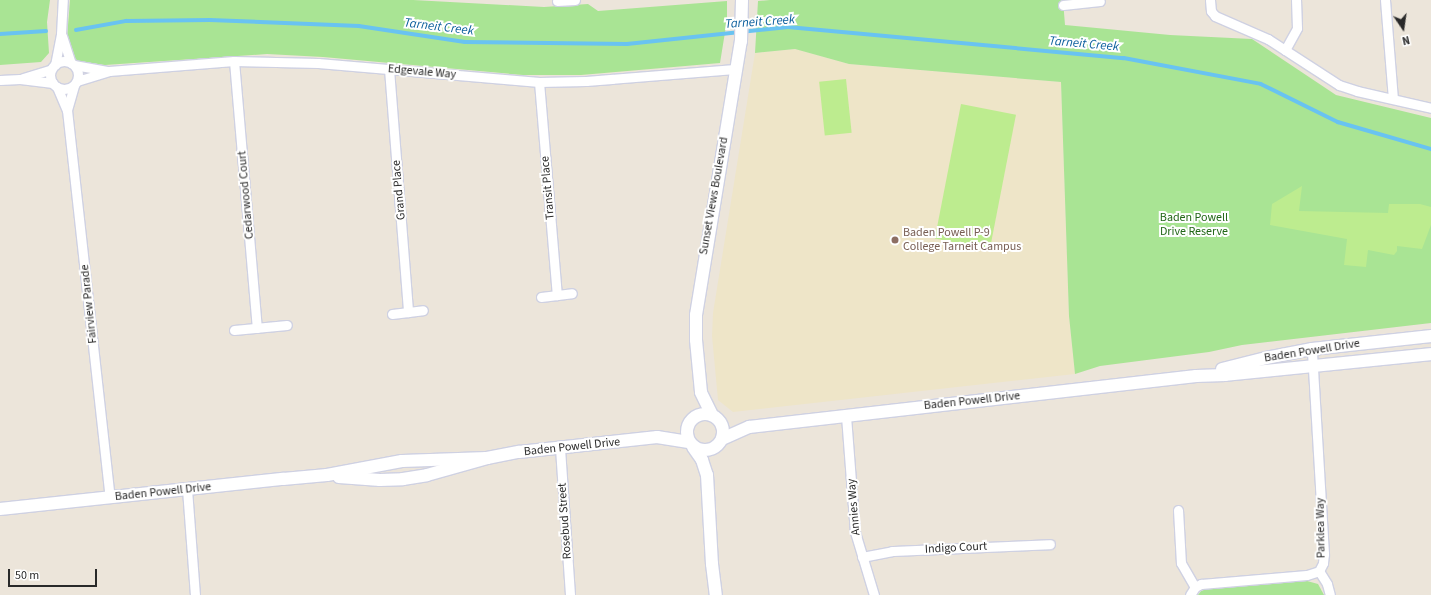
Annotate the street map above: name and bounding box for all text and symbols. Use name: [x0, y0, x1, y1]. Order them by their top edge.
north arrow: [1383, 8, 1423, 48]
water label: Tarneit Creek: [724, 12, 796, 32]
water label: Tarneit Creek: [403, 15, 475, 39]
text: N: [1401, 32, 1411, 48]
water label: Tarneit Creek: [1048, 33, 1120, 55]
street label: Edgevale Way: [387, 62, 457, 82]
street label: Sunset Views Boulevard: [697, 136, 731, 256]
street label: Cedarwood Court: [235, 150, 257, 240]
street label: Transit Place: [538, 156, 558, 220]
street label: Grand Place: [389, 159, 409, 221]
park label: Baden Powell Drive Reserve: [1160, 211, 1228, 239]
place label: Baden Powell P-9 College Tarneit Campus: [903, 226, 1021, 254]
marker: Baden Powell P-9 College Tarneit Campus: [890, 235, 900, 245]
street label: Fairview Parade: [78, 264, 100, 344]
street label: Baden Powell Drive: [1263, 336, 1361, 366]
street label: Baden Powell Drive: [923, 389, 1021, 413]
street label: Baden Powell Drive: [523, 435, 621, 459]
street label: Annies Way: [844, 478, 864, 536]
street label: Baden Powell Drive: [114, 480, 212, 504]
street label: Rosebud Street: [555, 482, 575, 560]
street label: Parklea Way: [1313, 498, 1329, 558]
street label: Indigo Court: [925, 539, 987, 557]
scale bar: [10, 561, 99, 587]
text: 50 m: [15, 567, 39, 584]

